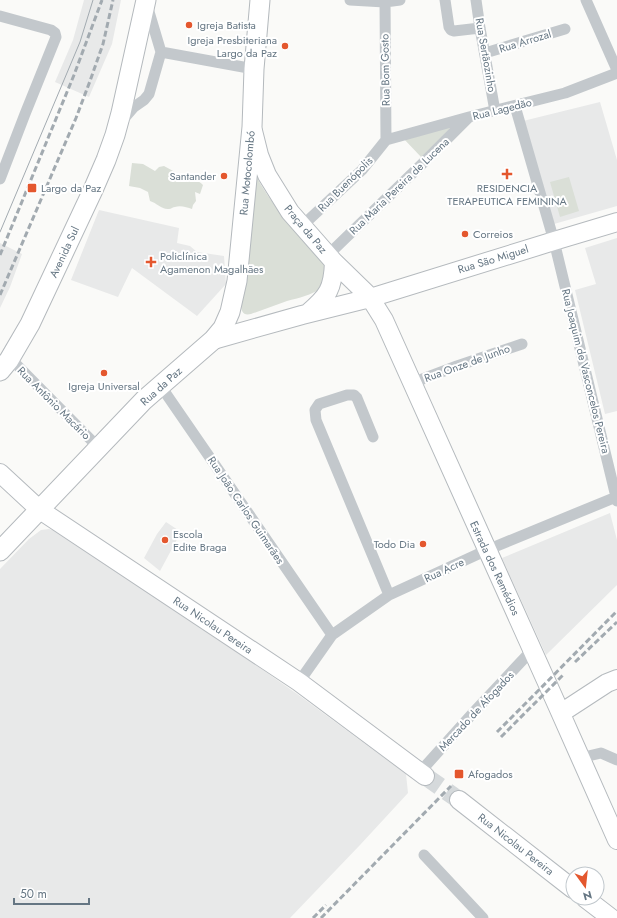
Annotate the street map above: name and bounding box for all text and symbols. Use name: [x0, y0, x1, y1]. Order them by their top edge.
place label: Igreja Batista: [197, 17, 256, 33]
street label: Rua Sertãozinho: [472, 17, 500, 93]
marker: Igreja Batista: [184, 20, 194, 30]
street label: Rua Arrozal: [497, 25, 553, 57]
place label: Igreja Presbiteriana Largo da Paz: [187, 32, 277, 61]
street label: Rua Bom Gosto: [376, 34, 394, 106]
marker: Igreja Presbiteriana Largo da Paz: [280, 41, 290, 51]
street label: Rua Lagedão: [471, 94, 533, 124]
street label: Rua Motocolombó: [235, 130, 259, 216]
street label: Rua Maria Pereira de Lucena: [345, 134, 453, 238]
street label: Rua Buenópolis: [314, 152, 377, 215]
place label: Santander: [169, 168, 216, 184]
marker: RESIDENCIA TERAPEUTICA FEMININA: [501, 168, 513, 180]
marker: Santander: [219, 171, 229, 181]
place label: Largo da Paz: [41, 180, 101, 196]
place label: RESIDENCIA TERAPEUTICA FEMININA: [447, 180, 567, 209]
marker: Largo da Paz: [26, 182, 38, 194]
street label: Praça da Paz: [281, 201, 331, 257]
street label: Avenida Sul: [45, 224, 83, 280]
place label: Correios: [473, 226, 513, 242]
marker: Correios: [460, 229, 470, 239]
street label: Rua São Miguel: [456, 241, 530, 277]
place label: Policlínica Agamenon Magalhães: [160, 248, 264, 277]
marker: Policlínica Agamenon Magalhães: [145, 256, 157, 268]
street label: Rua Joaquim de Vasconcelos Pereira: [558, 287, 614, 455]
street label: Rua Onze de Junho: [422, 340, 512, 386]
street label: Rua Antônio Macário: [14, 363, 94, 443]
street label: Rua da Paz: [137, 363, 185, 409]
marker: Igreja Universal: [99, 368, 109, 378]
place label: Igreja Universal: [68, 378, 140, 394]
street label: Rua João Carlos Guimarães: [204, 453, 288, 568]
street label: Estrada dos Remédios: [466, 518, 524, 618]
place label: Escola Edite Braga: [173, 526, 227, 555]
marker: Escola Edite Braga: [160, 535, 170, 545]
place label: Todo Dia: [374, 536, 415, 552]
marker: Todo Dia: [418, 539, 428, 549]
street label: Rua Acre: [421, 554, 467, 586]
street label: Rua Nicolau Pereira: [170, 592, 256, 658]
street label: Mercado de Afogados: [435, 667, 518, 755]
place label: Afogados: [468, 766, 513, 782]
marker: Afogados: [453, 768, 465, 780]
street label: Rua Nicolau Pereira: [475, 809, 557, 879]
north arrow: [565, 866, 605, 906]
scale bar: [14, 880, 89, 906]
text: 50 m: [20, 885, 47, 903]
text: N: [581, 887, 594, 905]

